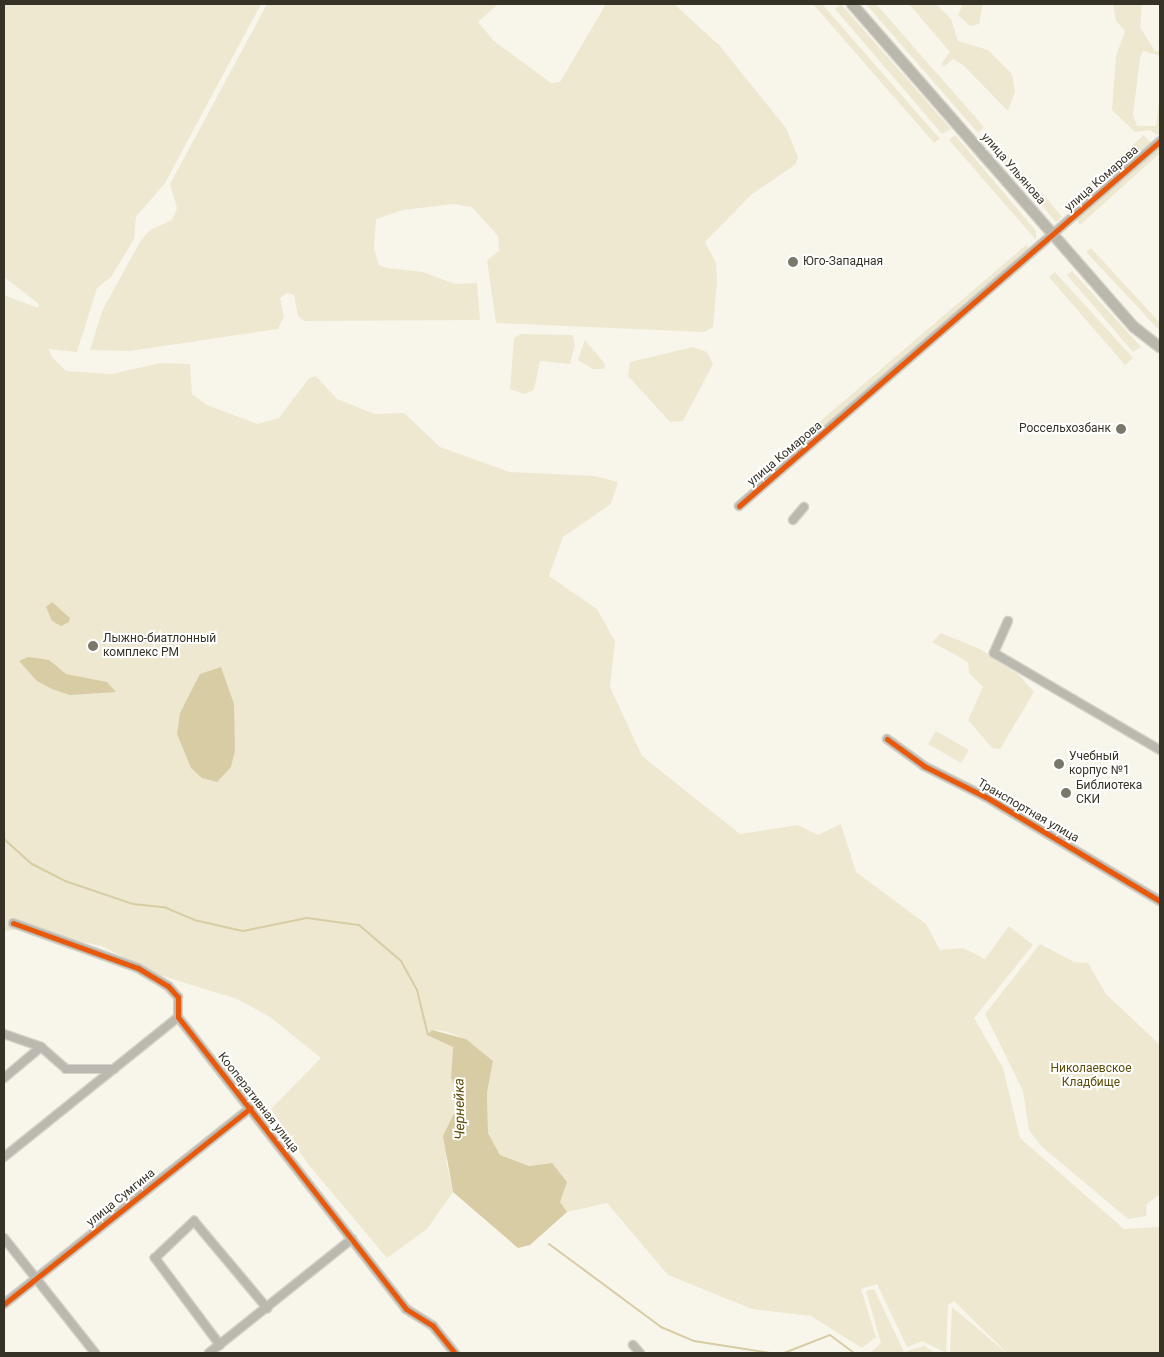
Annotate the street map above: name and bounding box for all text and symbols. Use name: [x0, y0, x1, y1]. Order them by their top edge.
street label: улица Ульянова: [978, 130, 1048, 208]
street label: улица Комарова: [1062, 143, 1142, 215]
place label: Юго-Западная: [803, 255, 883, 269]
marker: Юго-Западная: [787, 256, 799, 268]
street label: улица Комарова: [745, 419, 825, 489]
place label: Россельхозбанк: [1019, 422, 1111, 436]
marker: Россельхозбанк: [1115, 423, 1127, 435]
place label: Лыжно-биатлонный комплекс РМ: [103, 632, 216, 660]
marker: Лыжно-биатлонный комплекс РМ: [87, 640, 99, 652]
place label: Учебный корпус №1: [1069, 750, 1130, 778]
marker: Учебный корпус №1: [1053, 758, 1065, 770]
street label: Транспортная улица: [975, 776, 1081, 846]
place label: Библиотека СКИ: [1076, 779, 1142, 807]
marker: Библиотека СКИ: [1060, 787, 1072, 799]
street label: Кооперативная улица: [214, 1050, 302, 1156]
park label: Николаевское Кладбище: [1050, 1062, 1132, 1090]
water label: Чернейка: [450, 1078, 468, 1140]
street label: улица Сумгина: [84, 1166, 158, 1230]

